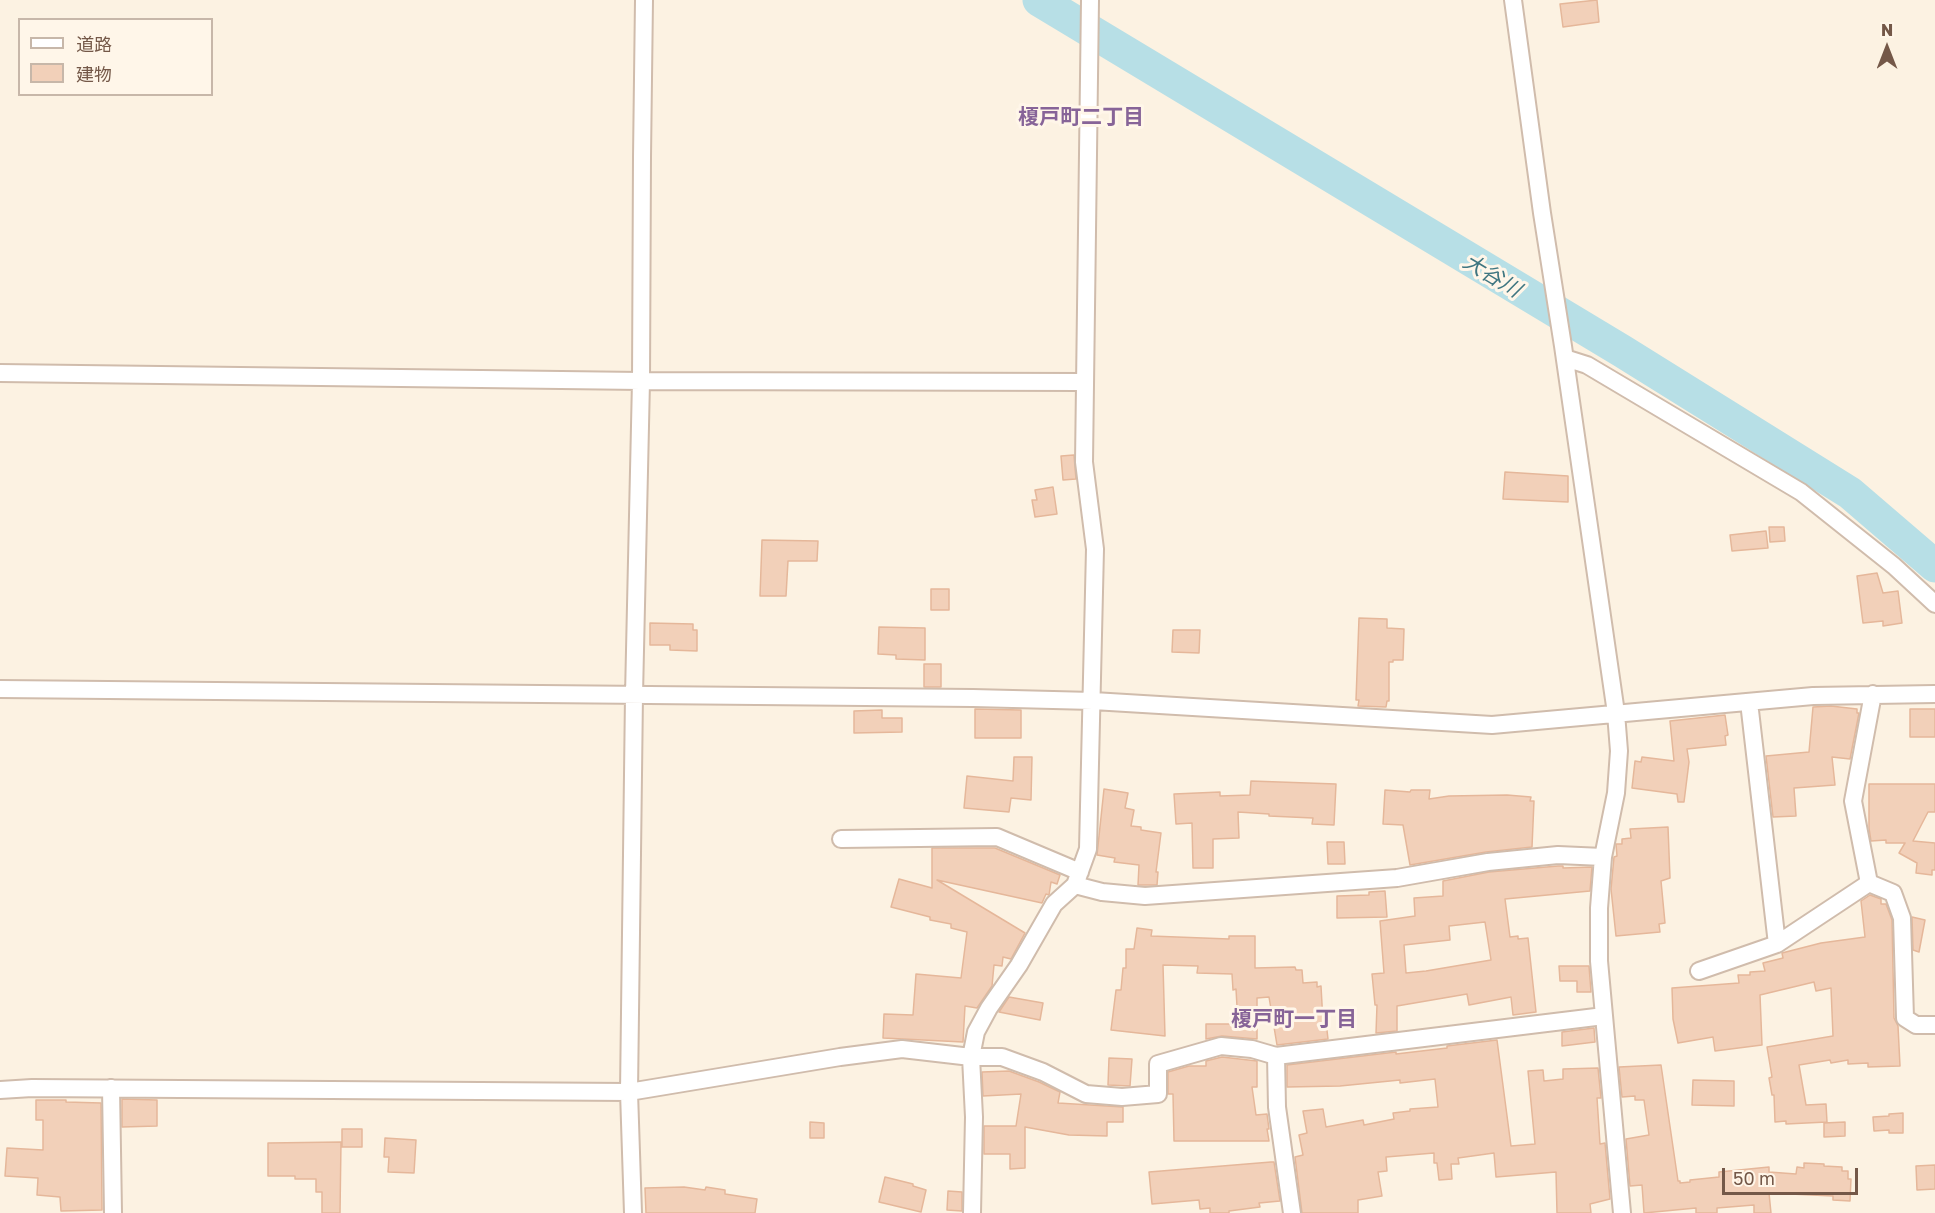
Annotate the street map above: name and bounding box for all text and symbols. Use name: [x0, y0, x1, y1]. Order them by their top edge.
legend: [18, 18, 213, 96]
north arrow: [1857, 18, 1917, 78]
text: N: [1881, 20, 1893, 40]
text: 道路: [76, 33, 112, 55]
text: 建物: [76, 63, 112, 85]
district label: 榎戸町二丁目: [1018, 104, 1144, 130]
water label: 大谷川: [1459, 249, 1525, 303]
district label: 榎戸町一丁目: [1231, 1006, 1357, 1032]
scale bar: [1725, 1156, 1862, 1194]
text: 50 m: [1733, 1167, 1775, 1189]

